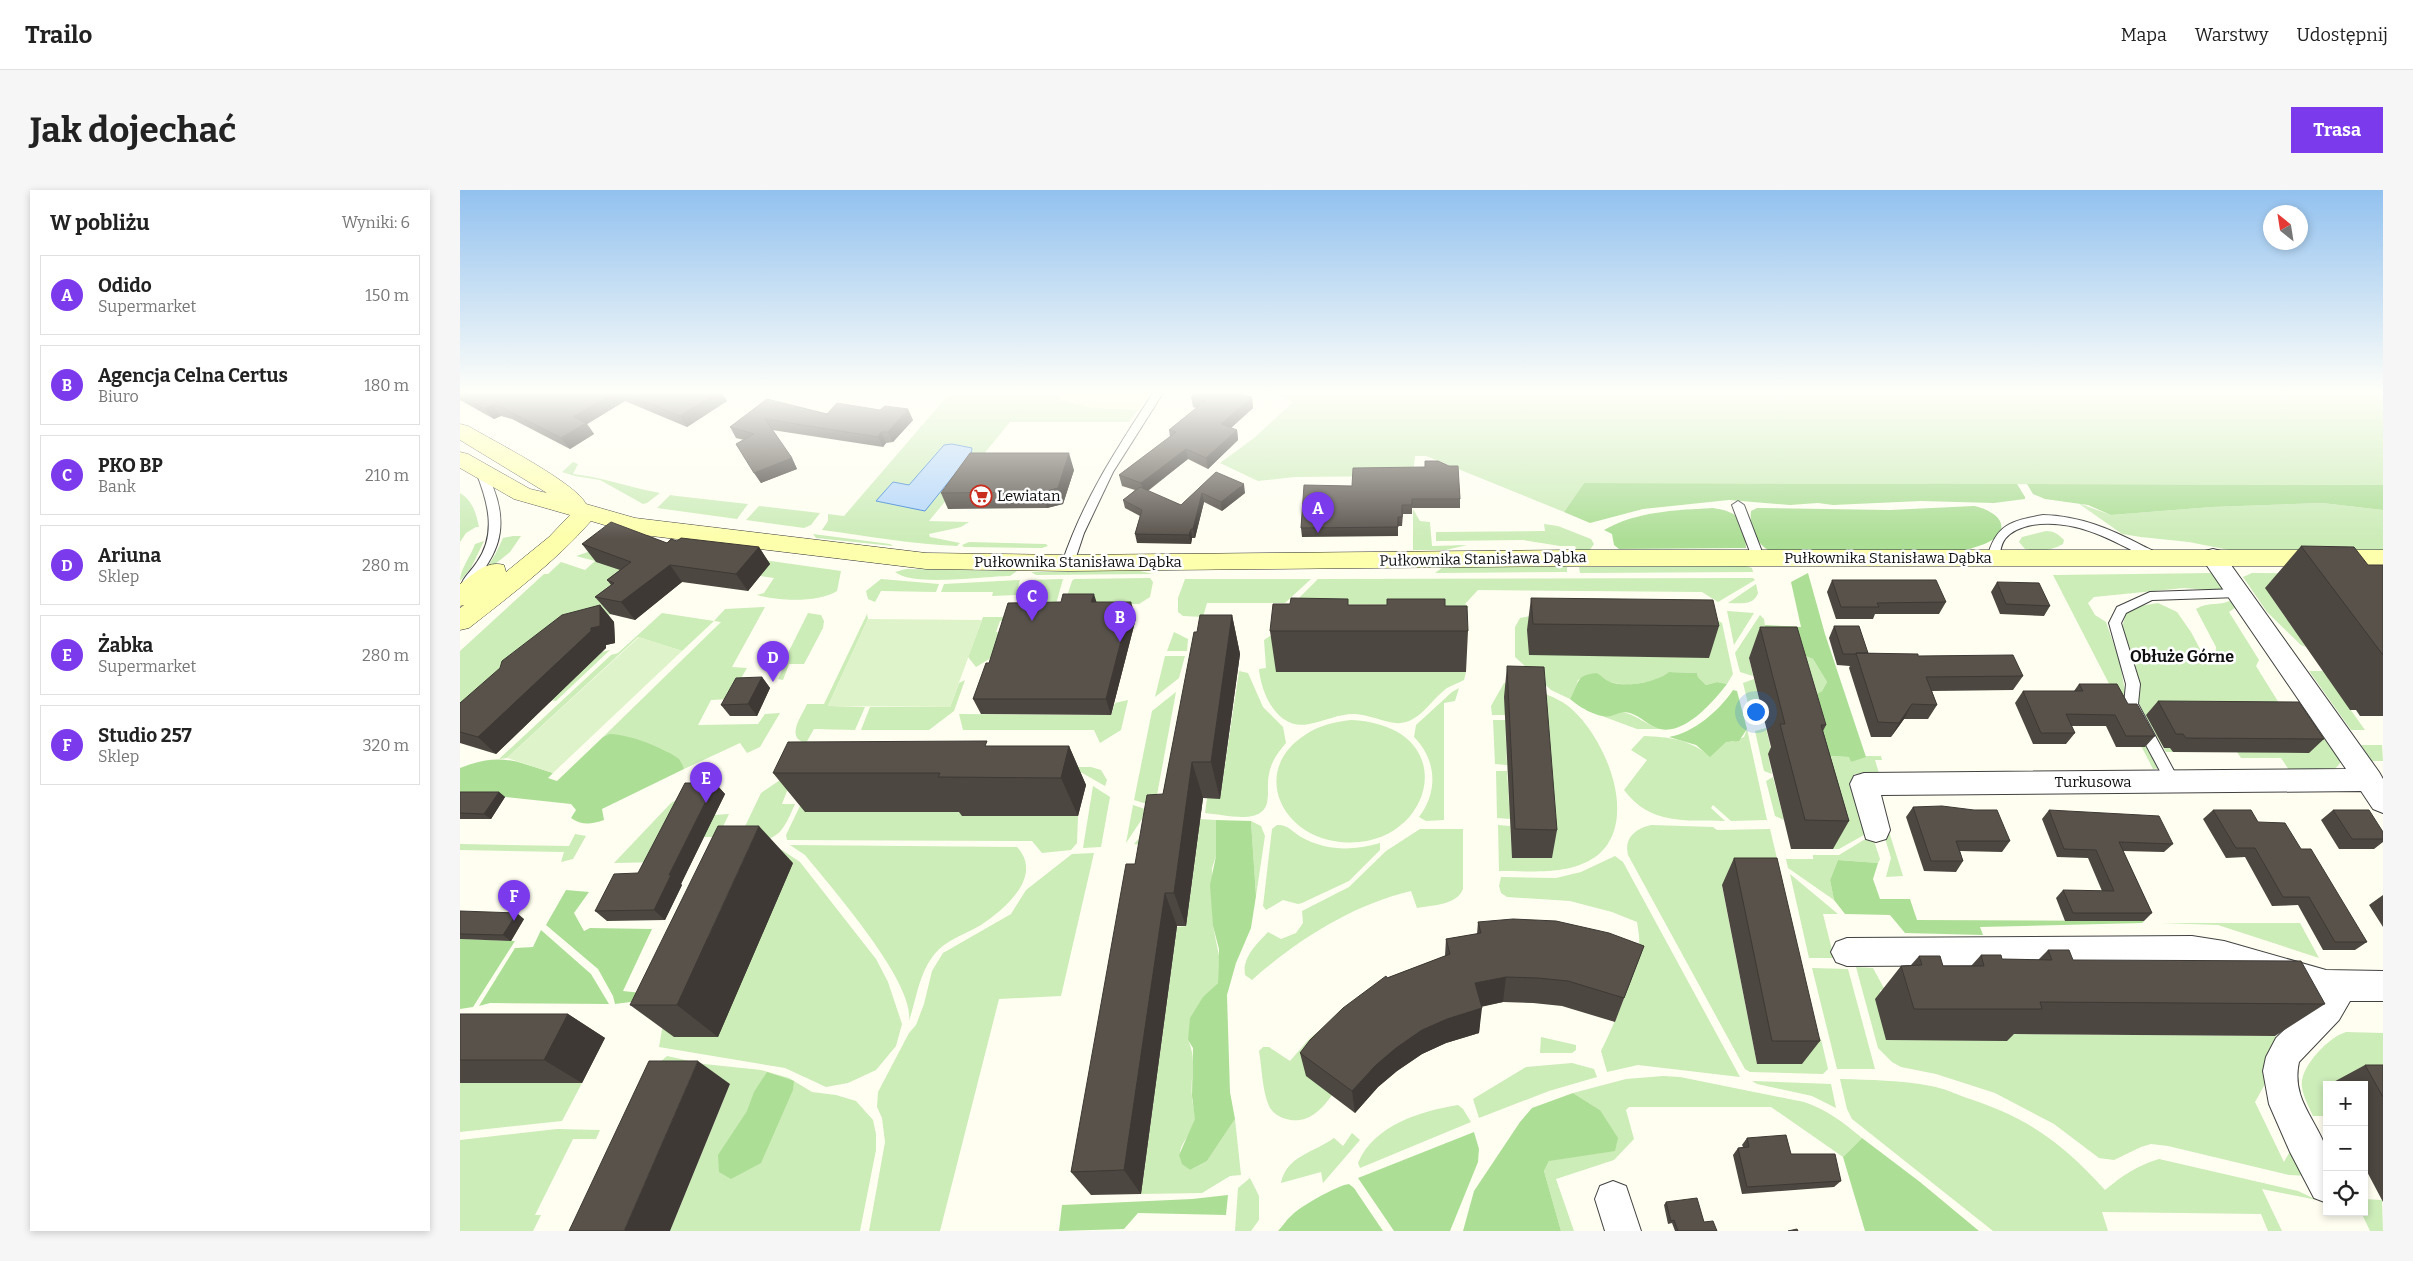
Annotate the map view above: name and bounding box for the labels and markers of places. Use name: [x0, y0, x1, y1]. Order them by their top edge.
supermarket icon: Lewiatan: [969, 484, 993, 508]
place label: Lewiatan: [997, 487, 1061, 505]
pin: A: [1302, 492, 1334, 533]
pin: C: [1016, 580, 1048, 621]
pin: B: [1104, 601, 1136, 642]
pin: D: [757, 641, 789, 682]
pin: E: [690, 762, 722, 803]
pin: F: [498, 880, 530, 921]

